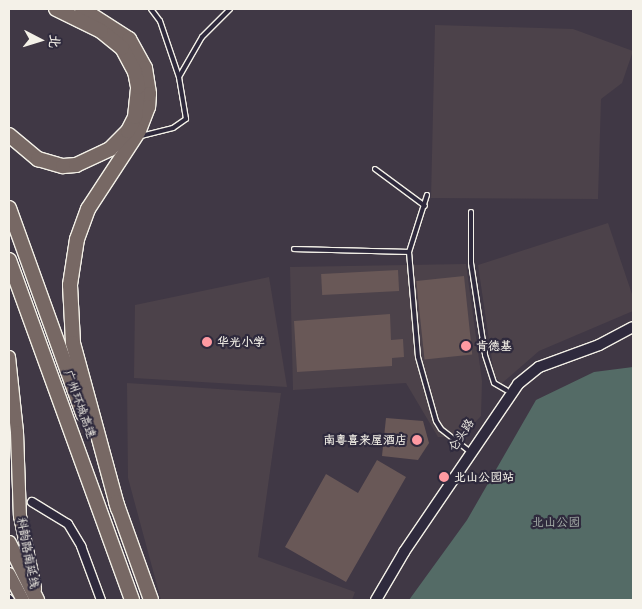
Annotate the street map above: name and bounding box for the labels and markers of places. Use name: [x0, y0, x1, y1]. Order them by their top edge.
place label: 华光小学: [217, 335, 265, 349]
marker: 华光小学: [201, 336, 213, 348]
place label: 肯德基: [476, 339, 512, 353]
marker: 肯德基: [460, 340, 472, 352]
place label: 南粤喜来屋酒店: [323, 433, 407, 447]
marker: 南粤喜来屋酒店: [411, 434, 423, 446]
place label: 北山公园站: [454, 470, 514, 484]
marker: 北山公园站: [438, 471, 450, 483]

